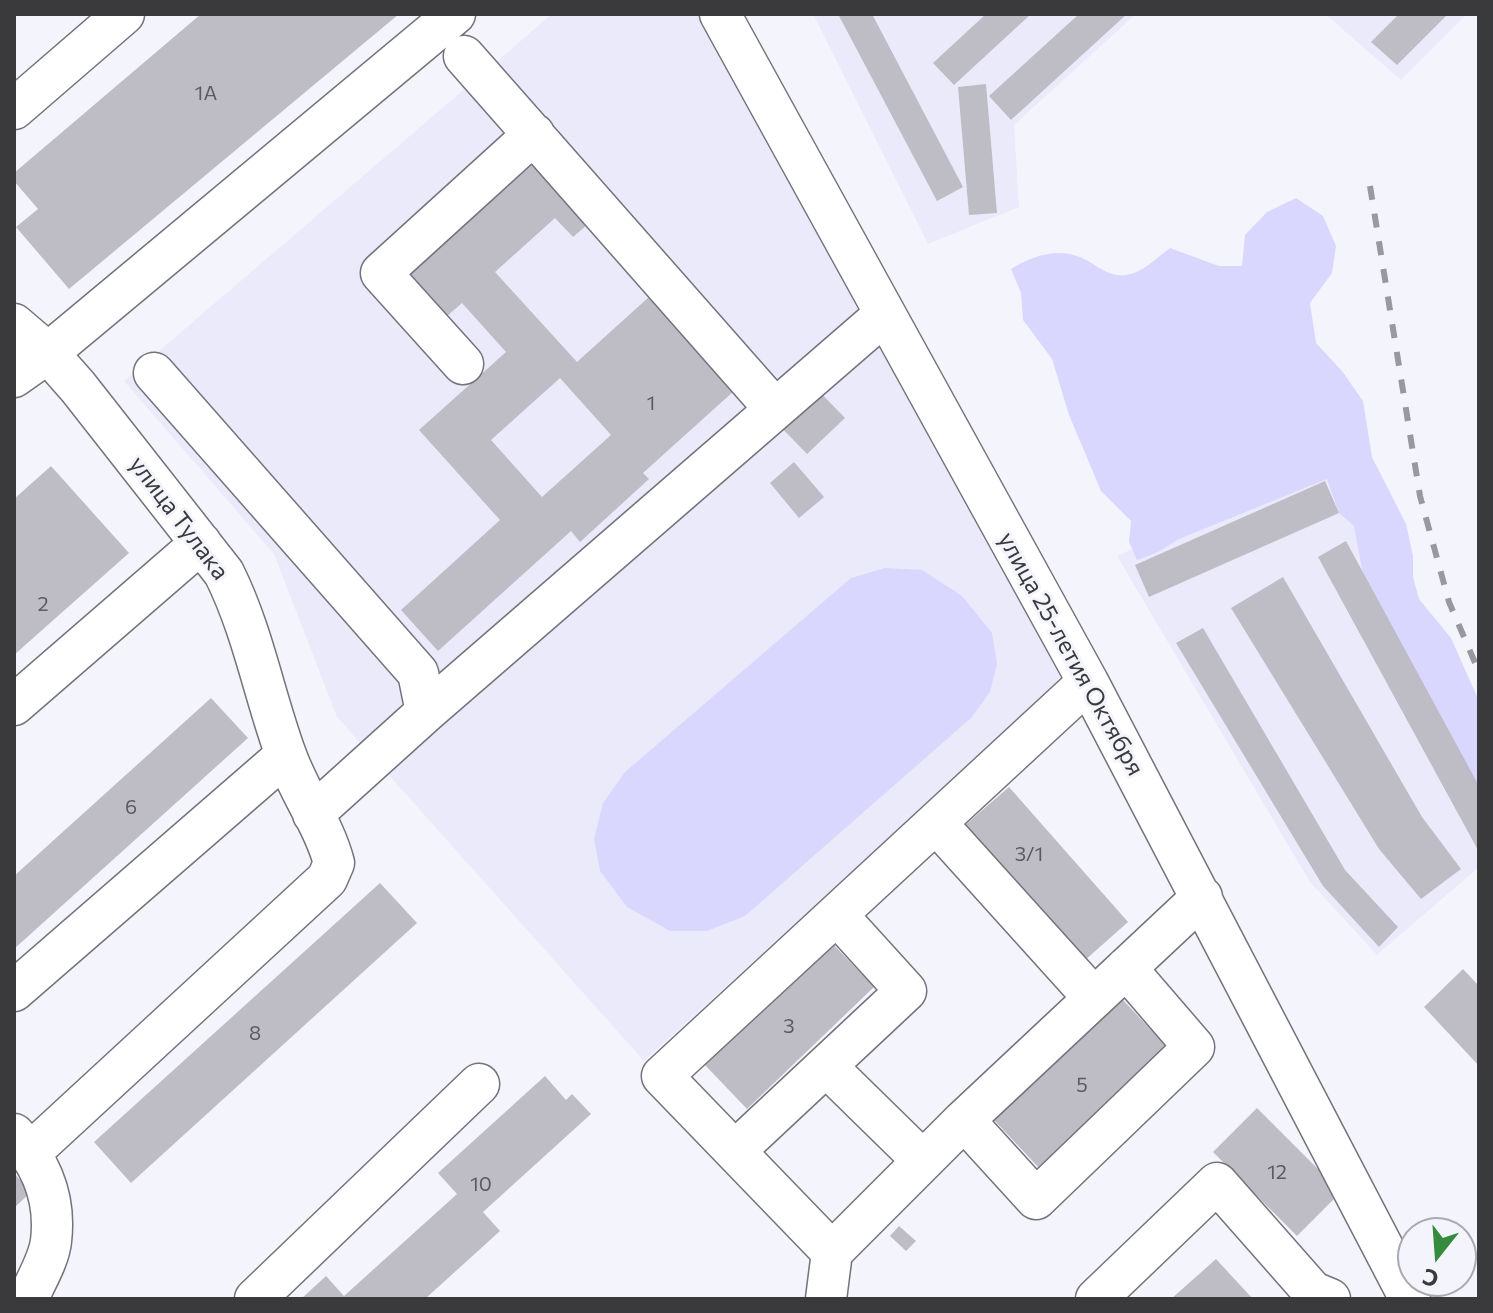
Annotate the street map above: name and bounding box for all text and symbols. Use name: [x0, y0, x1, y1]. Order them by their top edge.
house number: 1А: [195, 81, 217, 105]
house number: 1: [647, 391, 655, 415]
street label: улица Тулака: [123, 451, 235, 585]
street label: улица 25-летия Октября: [992, 527, 1150, 781]
house number: 2: [37, 592, 49, 616]
house number: 6: [125, 795, 137, 819]
house number: 3/1: [1015, 842, 1043, 866]
house number: 3: [783, 1014, 795, 1038]
house number: 8: [249, 1021, 261, 1045]
house number: 5: [1076, 1073, 1088, 1097]
house number: 12: [1267, 1160, 1287, 1184]
house number: 10: [470, 1172, 492, 1196]
north arrow: [1397, 1217, 1477, 1297]
text: С: [1419, 1263, 1442, 1294]

